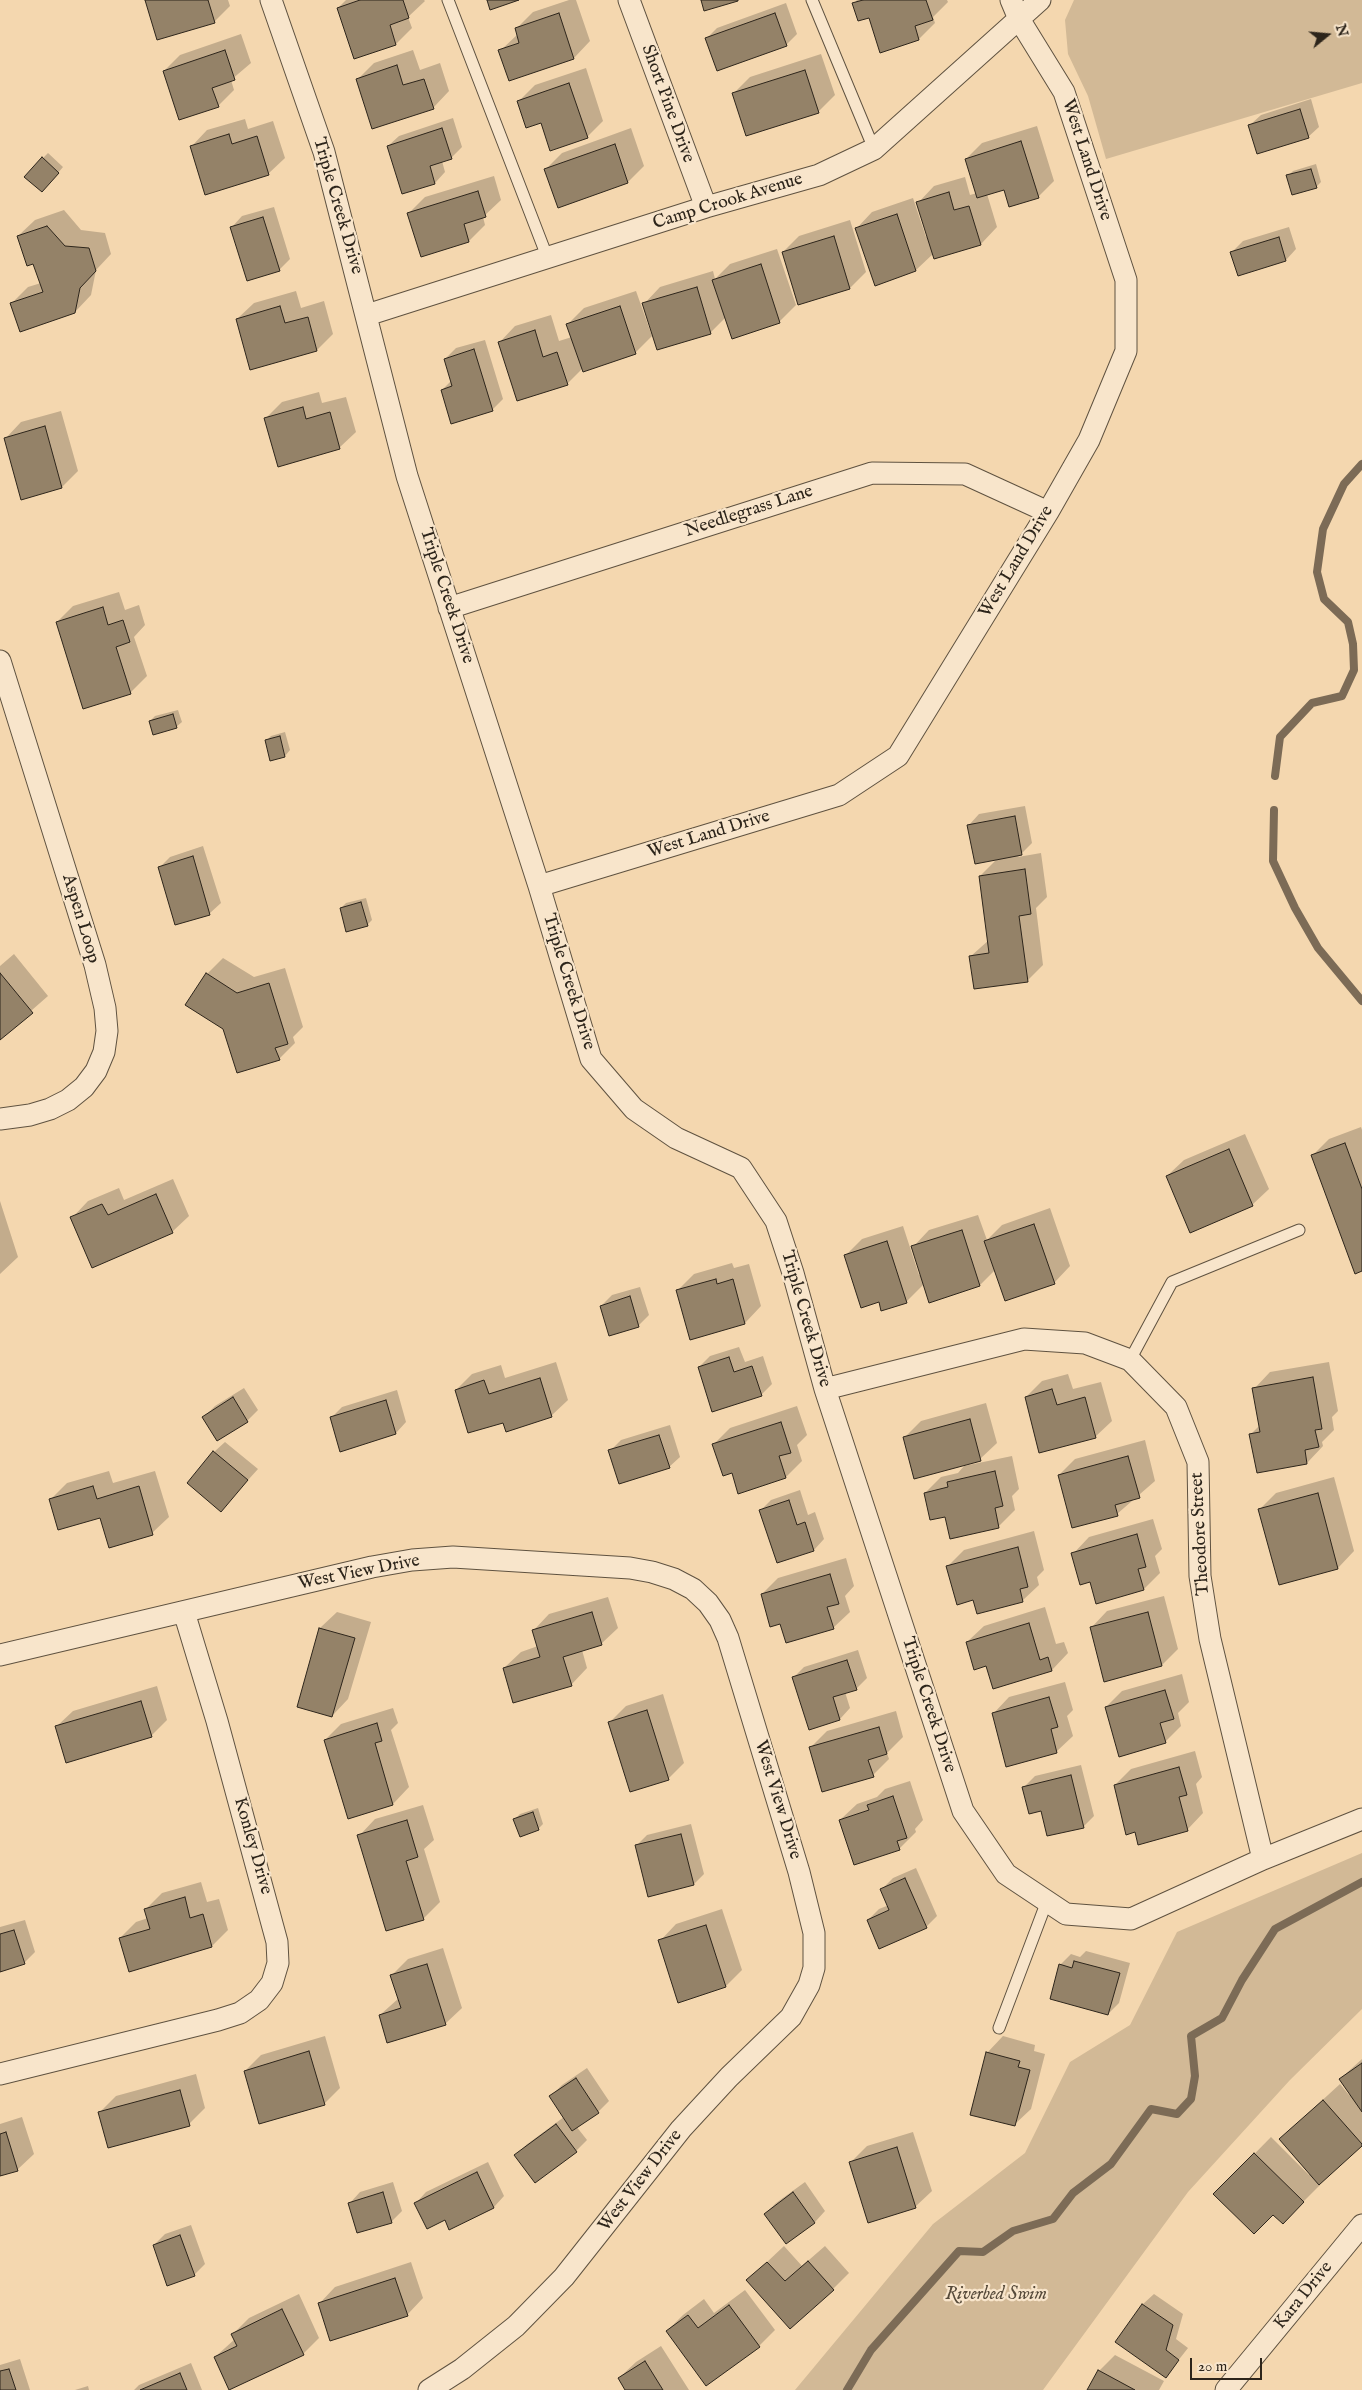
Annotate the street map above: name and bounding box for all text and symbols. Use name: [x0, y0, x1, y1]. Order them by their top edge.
north arrow: [1302, 10, 1352, 60]
text: N: [1331, 22, 1352, 39]
street label: Short Pine Drive: [636, 42, 698, 166]
street label: West Land Drive: [1056, 96, 1116, 224]
street label: Triple Creek Drive: [307, 135, 367, 277]
street label: Camp Crook Avenue: [650, 169, 806, 235]
street label: Needlegrass Lane: [682, 481, 816, 543]
street label: West Land Drive: [975, 502, 1059, 622]
street label: Triple Creek Drive: [414, 526, 478, 666]
street label: West Land Drive: [645, 806, 773, 864]
street label: Aspen Loop: [56, 872, 104, 966]
street label: Triple Creek Drive: [537, 911, 599, 1053]
street label: Triple Creek Drive: [775, 1248, 835, 1390]
street label: Theodore Street: [1187, 1472, 1215, 1596]
street label: West View Drive: [296, 1551, 422, 1595]
street label: Triple Creek Drive: [896, 1635, 960, 1775]
street label: West View Drive: [749, 1738, 805, 1862]
street label: Konley Drive: [228, 1795, 276, 1897]
street label: West View Drive: [595, 2126, 687, 2236]
street label: Kara Drive: [1270, 2258, 1338, 2334]
park label: Riverbed Swim: [945, 2284, 1047, 2306]
scale bar: [1192, 2348, 1264, 2380]
text: 20 m: [1198, 2357, 1227, 2376]

